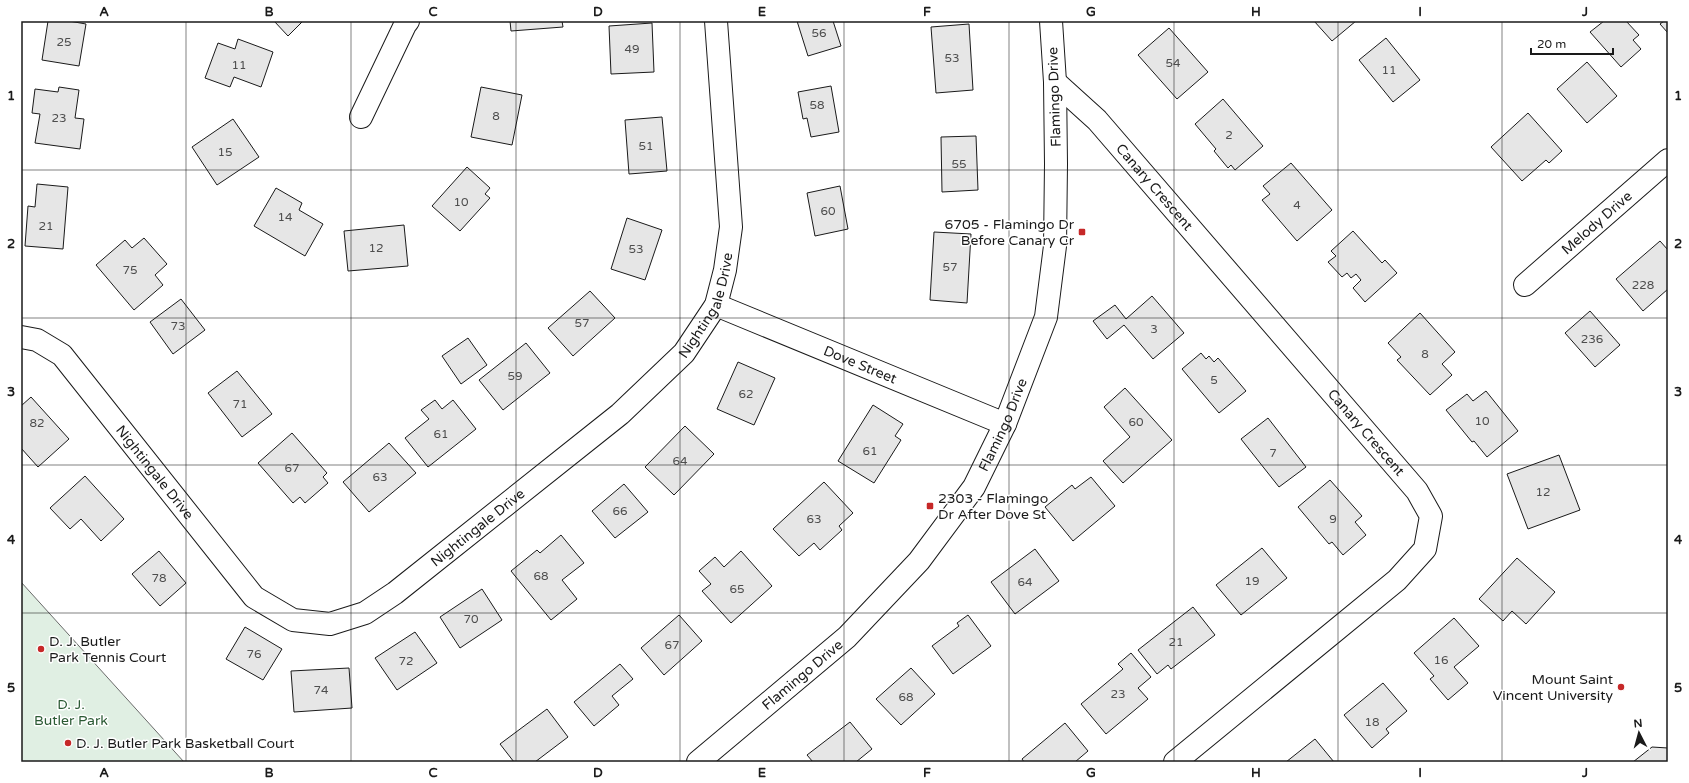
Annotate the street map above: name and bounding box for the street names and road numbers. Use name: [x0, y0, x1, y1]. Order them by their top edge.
street label: Flamingo Drive: [1044, 47, 1065, 147]
street label: Canary Crescent: [1112, 140, 1197, 235]
street label: Melody Drive: [1558, 188, 1636, 258]
street label: Nightingale Drive: [675, 252, 736, 362]
street label: Dove Street: [821, 342, 900, 388]
street label: Flamingo Drive: [975, 376, 1031, 474]
street label: Canary Crescent: [1324, 386, 1408, 480]
street label: Nightingale Drive: [112, 422, 197, 523]
street label: Nightingale Drive: [427, 485, 528, 570]
street label: Flamingo Drive: [759, 636, 846, 714]

